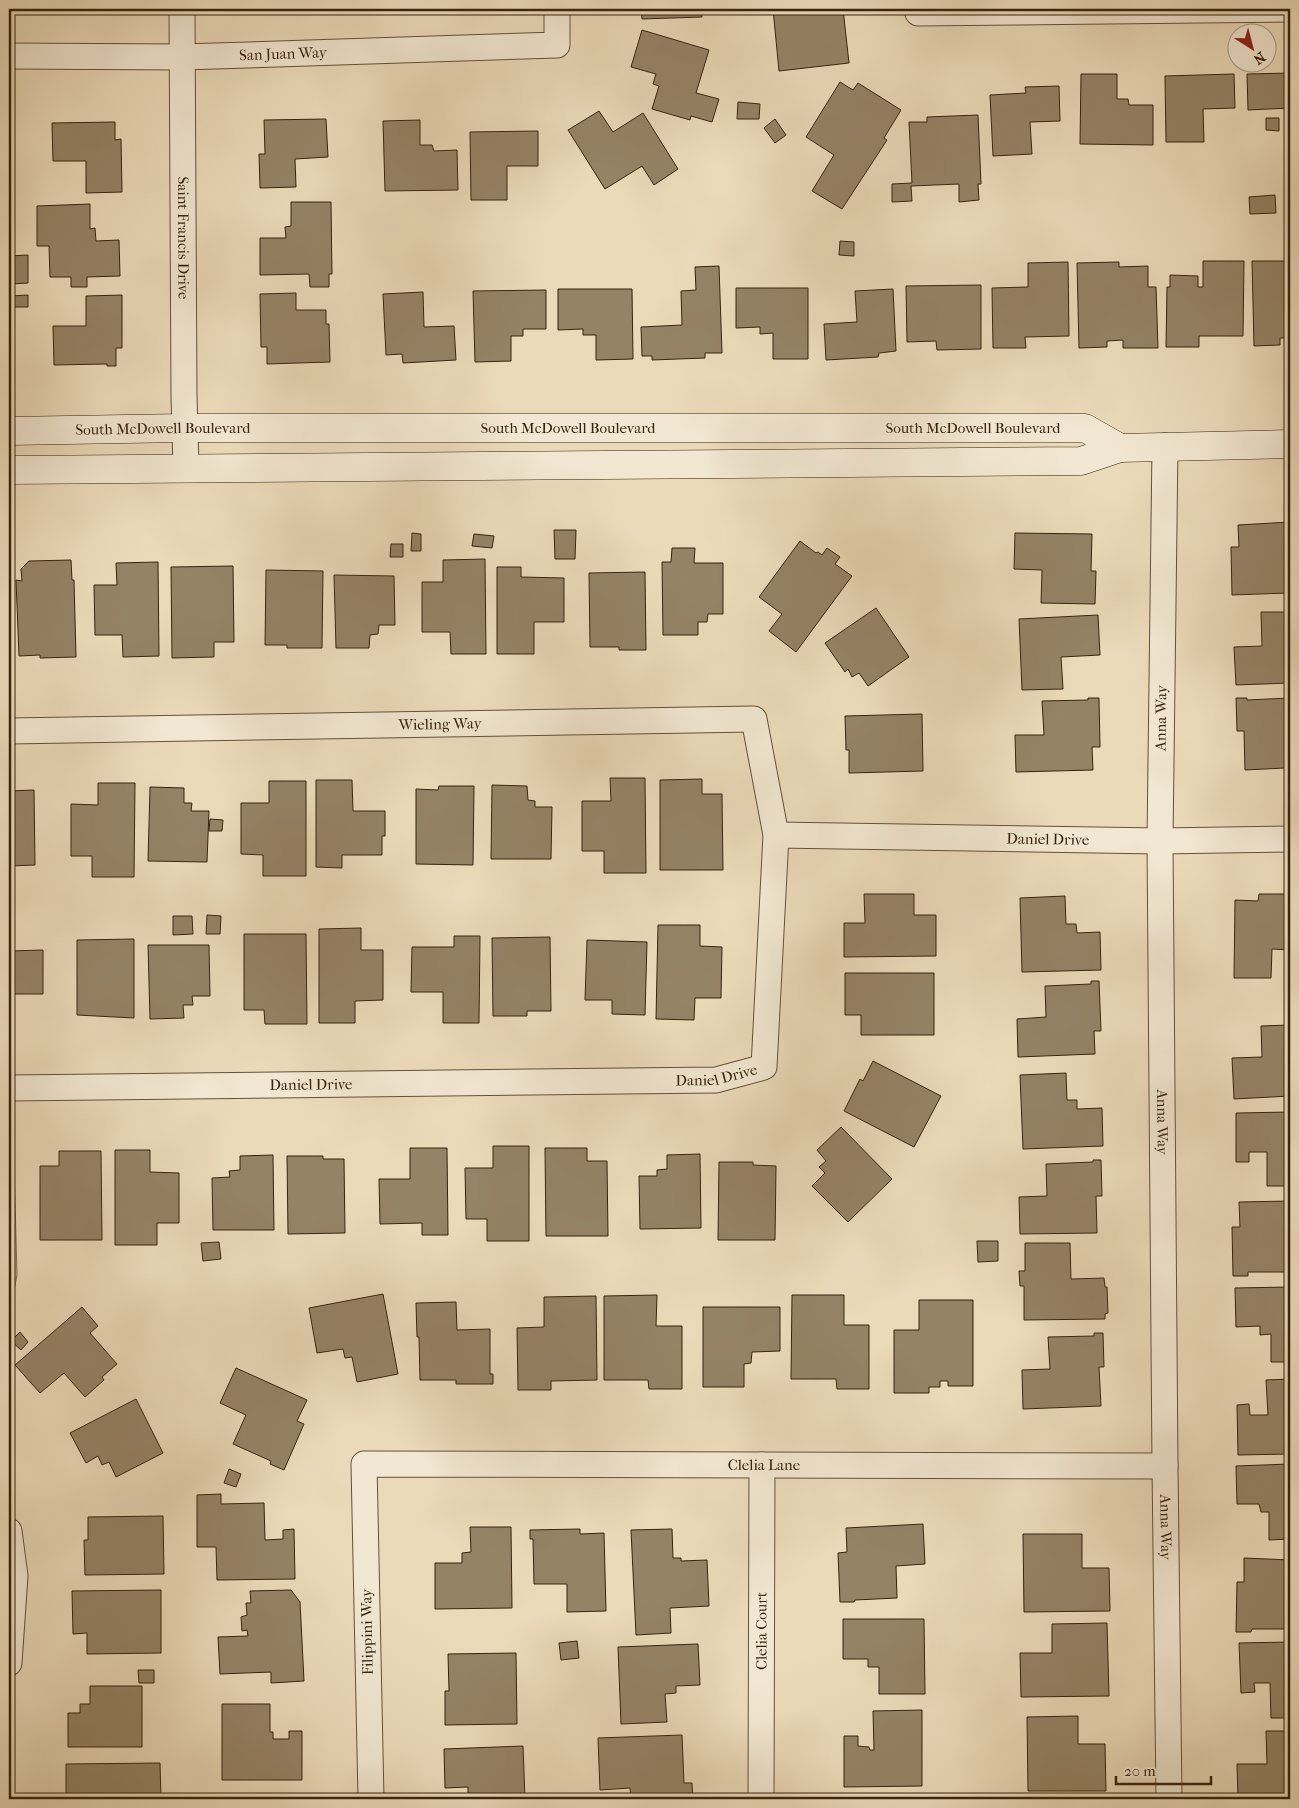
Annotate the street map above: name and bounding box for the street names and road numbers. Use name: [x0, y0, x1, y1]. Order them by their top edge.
street label: San Juan Way: [239, 43, 328, 64]
street label: Saint Francis Drive: [174, 177, 193, 300]
street label: South McDowell Boulevard: [75, 419, 251, 439]
street label: South McDowell Boulevard: [480, 419, 656, 437]
street label: South McDowell Boulevard: [885, 419, 1061, 437]
street label: Anna Way: [1151, 684, 1171, 752]
street label: Wieling Way: [397, 714, 483, 734]
street label: Daniel Drive: [1006, 830, 1090, 849]
street label: Daniel Drive: [675, 1060, 760, 1089]
street label: Daniel Drive: [269, 1075, 353, 1094]
street label: Anna Way: [1153, 1088, 1172, 1156]
street label: Clelia Lane: [728, 1456, 801, 1474]
street label: Anna Way: [1156, 1493, 1175, 1561]
street label: Filippini Way: [357, 1588, 377, 1675]
street label: Clelia Court: [752, 1591, 771, 1670]

